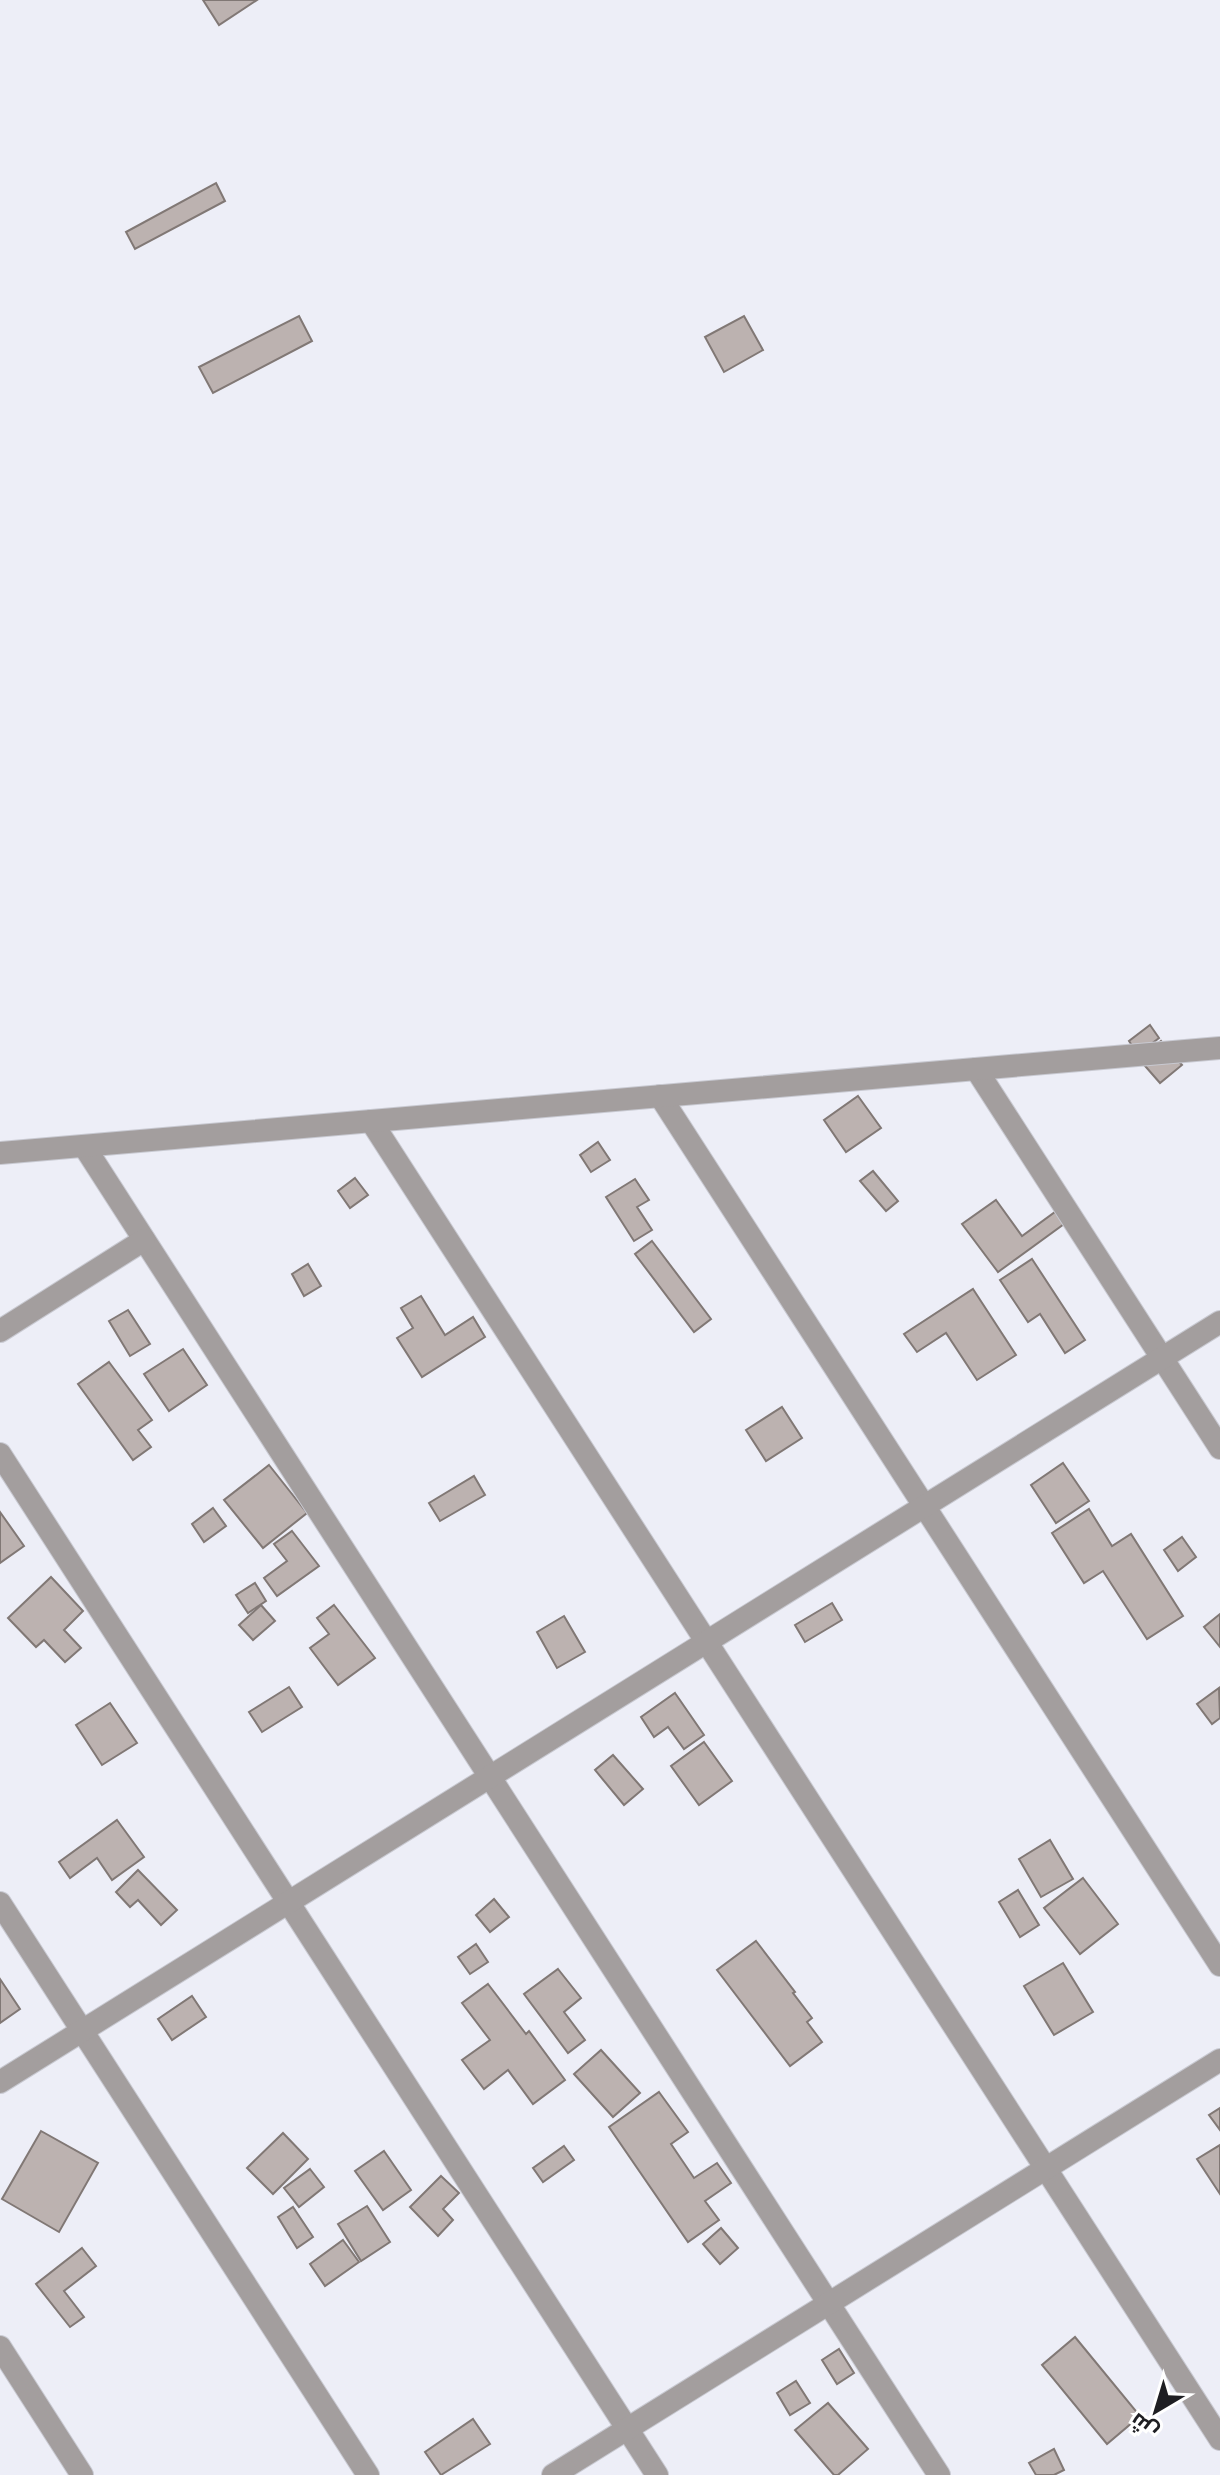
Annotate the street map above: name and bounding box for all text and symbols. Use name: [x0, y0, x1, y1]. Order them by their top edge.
north arrow: [1116, 2371, 1196, 2451]
text: ش: [1125, 2407, 1163, 2446]

